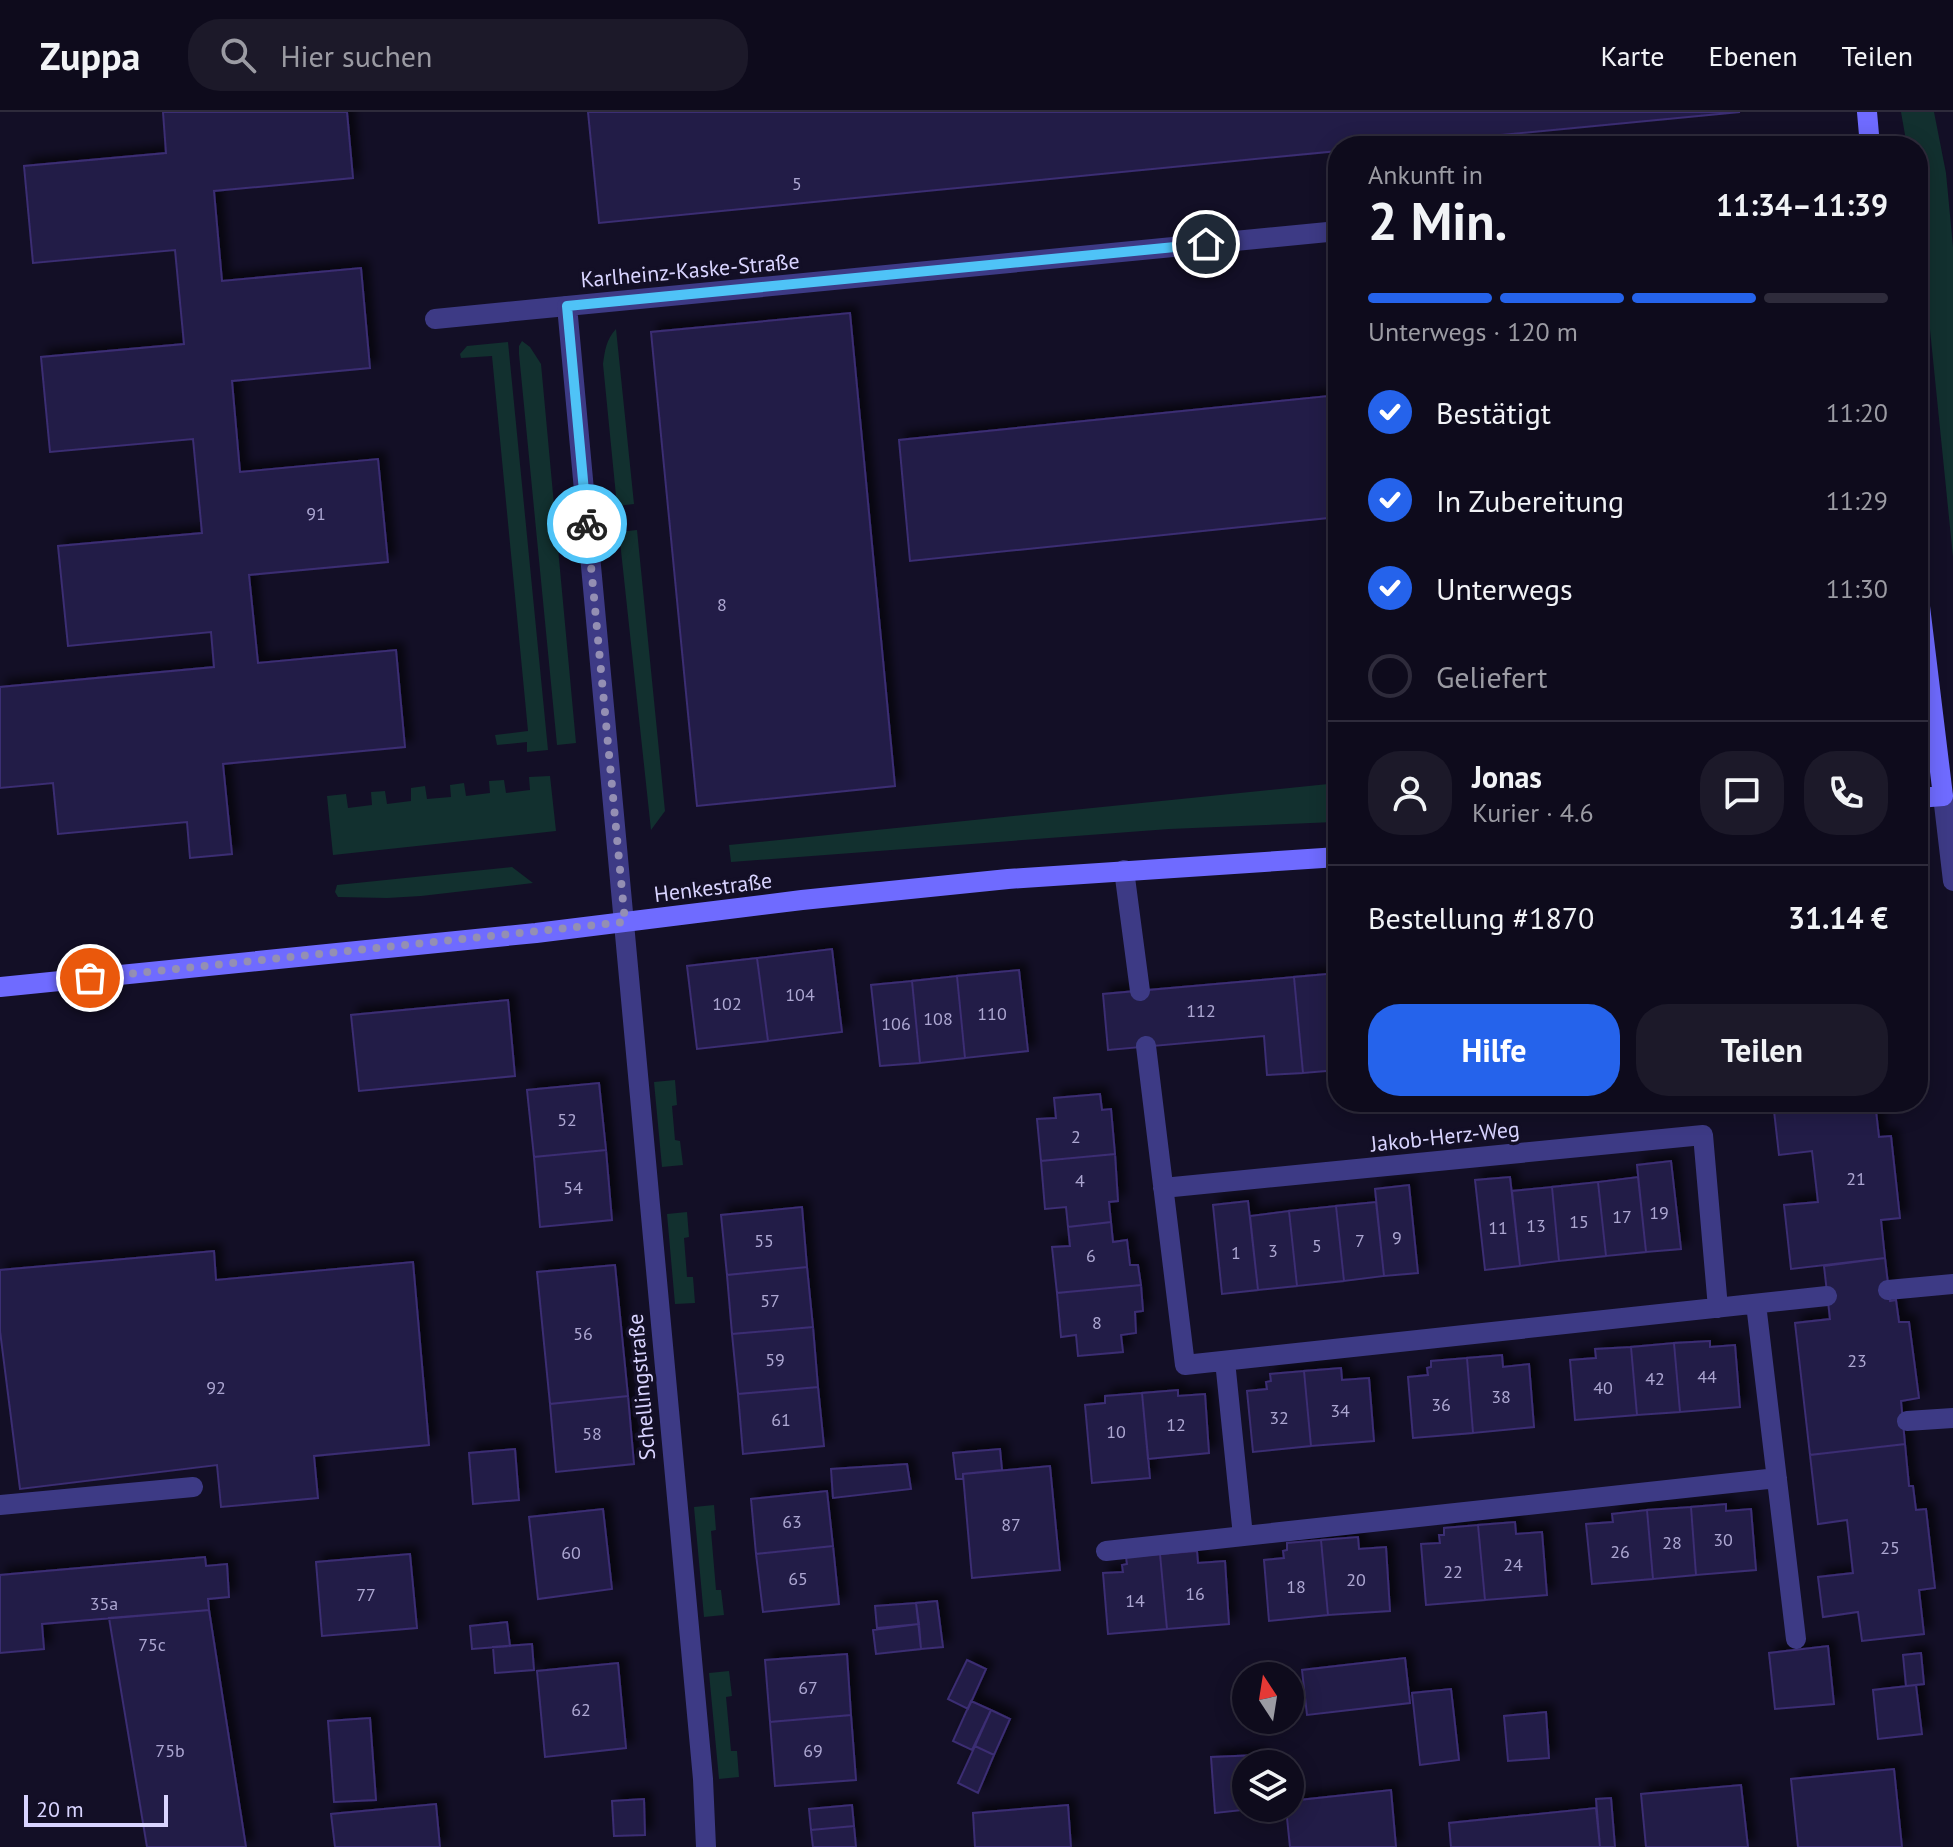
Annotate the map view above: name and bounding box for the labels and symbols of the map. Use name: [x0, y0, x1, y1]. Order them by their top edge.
house number: 5: [792, 172, 802, 195]
pin: [1172, 210, 1240, 278]
street label: Karlheinz-Kaske-Straße: [579, 246, 801, 294]
courier: [547, 484, 627, 564]
house number: 91: [306, 502, 326, 525]
house number: 8: [717, 593, 727, 616]
street label: Henkestraße: [652, 866, 774, 908]
pin: [56, 944, 124, 1012]
house number: 104: [785, 983, 815, 1006]
house number: 102: [712, 992, 742, 1015]
house number: 112: [1186, 999, 1216, 1022]
house number: 110: [977, 1002, 1007, 1025]
house number: 108: [923, 1007, 953, 1030]
house number: 106: [881, 1012, 911, 1035]
house number: 52: [557, 1108, 577, 1131]
street label: Jakob-Herz-Weg: [1368, 1114, 1521, 1158]
house number: 2: [1071, 1125, 1081, 1148]
house number: 21: [1846, 1167, 1866, 1190]
house number: 4: [1075, 1169, 1085, 1192]
house number: 54: [563, 1176, 583, 1199]
house number: 19: [1649, 1201, 1669, 1224]
house number: 17: [1612, 1205, 1632, 1228]
house number: 15: [1569, 1210, 1589, 1233]
house number: 13: [1526, 1214, 1546, 1237]
house number: 11: [1488, 1216, 1508, 1239]
house number: 9: [1392, 1226, 1402, 1249]
house number: 55: [754, 1229, 774, 1252]
house number: 7: [1355, 1229, 1365, 1252]
house number: 5: [1312, 1234, 1322, 1257]
house number: 3: [1268, 1239, 1278, 1262]
house number: 1: [1231, 1241, 1241, 1264]
house number: 6: [1086, 1244, 1096, 1267]
house number: 57: [760, 1289, 780, 1312]
house number: 8: [1092, 1311, 1102, 1334]
street label: Schellingstraße: [621, 1313, 661, 1461]
house number: 56: [573, 1322, 593, 1345]
house number: 59: [765, 1348, 785, 1371]
house number: 23: [1847, 1349, 1867, 1372]
house number: 44: [1697, 1365, 1717, 1388]
house number: 42: [1645, 1367, 1665, 1390]
house number: 92: [206, 1376, 226, 1399]
house number: 40: [1593, 1376, 1613, 1399]
house number: 38: [1491, 1385, 1511, 1408]
house number: 36: [1431, 1393, 1451, 1416]
house number: 34: [1330, 1399, 1350, 1422]
house number: 32: [1269, 1406, 1289, 1429]
house number: 61: [771, 1408, 791, 1431]
house number: 12: [1166, 1413, 1186, 1436]
house number: 10: [1106, 1420, 1126, 1443]
house number: 58: [582, 1422, 602, 1445]
house number: 63: [782, 1510, 802, 1533]
house number: 87: [1001, 1513, 1021, 1536]
house number: 30: [1713, 1528, 1733, 1551]
house number: 28: [1662, 1531, 1682, 1554]
house number: 25: [1880, 1536, 1900, 1559]
house number: 26: [1610, 1540, 1630, 1563]
house number: 60: [561, 1541, 581, 1564]
house number: 24: [1503, 1553, 1523, 1576]
house number: 22: [1443, 1560, 1463, 1583]
house number: 65: [788, 1567, 808, 1590]
house number: 20: [1346, 1568, 1366, 1591]
house number: 18: [1286, 1575, 1306, 1598]
house number: 16: [1185, 1582, 1205, 1605]
house number: 77: [356, 1583, 376, 1606]
house number: 14: [1125, 1589, 1145, 1612]
house number: 35a: [90, 1592, 118, 1615]
house number: 75c: [138, 1633, 166, 1656]
north arrow: [1232, 1662, 1304, 1734]
house number: 67: [798, 1676, 818, 1699]
house number: 62: [571, 1698, 591, 1721]
house number: 75b: [155, 1739, 185, 1762]
house number: 69: [803, 1739, 823, 1762]
scale bar: [24, 1791, 168, 1827]

